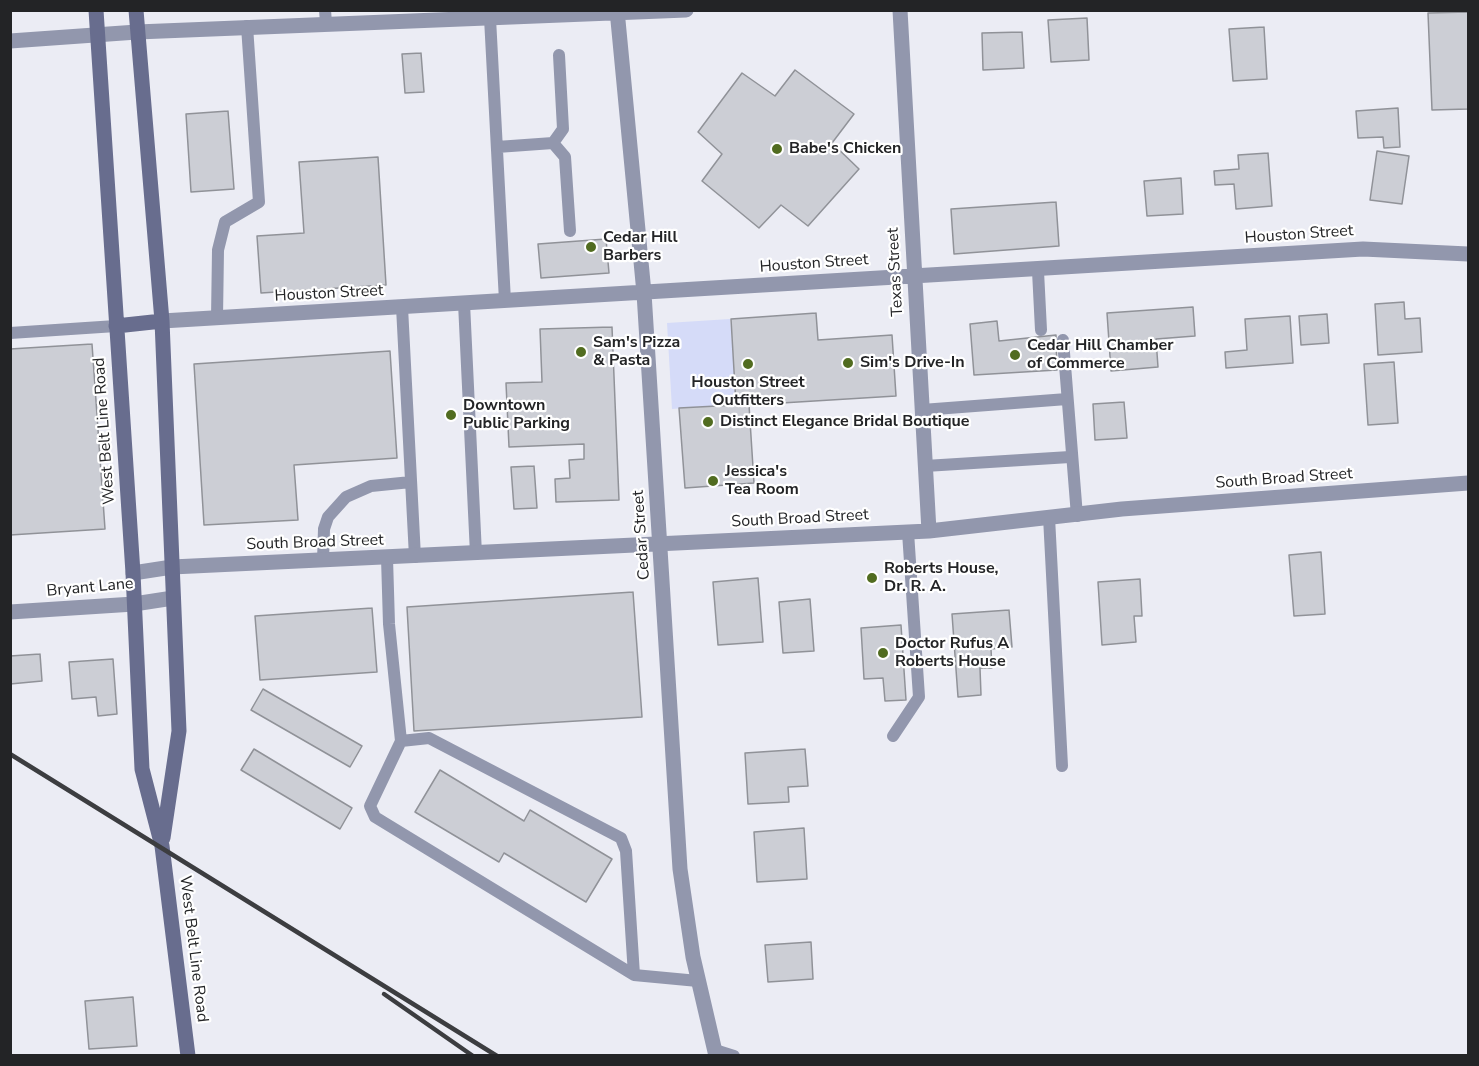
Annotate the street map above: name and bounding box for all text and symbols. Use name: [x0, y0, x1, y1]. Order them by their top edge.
place label: Babe's Chicken: [789, 139, 901, 159]
marker: Babe's Chicken: [770, 142, 784, 156]
street label: Houston Street: [1244, 222, 1354, 248]
street label: Texas Street: [884, 227, 908, 317]
place label: Cedar Hill Barbers: [603, 228, 678, 266]
marker: Cedar Hill Barbers: [584, 240, 598, 254]
street label: Houston Street: [759, 251, 869, 277]
street label: Houston Street: [274, 282, 384, 306]
place label: Sam's Pizza & Pasta: [593, 333, 680, 371]
place label: Cedar Hill Chamber of Commerce: [1027, 336, 1173, 374]
marker: Sam's Pizza & Pasta: [574, 345, 588, 359]
marker: Cedar Hill Chamber of Commerce: [1008, 348, 1022, 362]
place label: Sim's Drive-In: [860, 353, 965, 373]
marker: Sim's Drive-In: [841, 356, 855, 370]
street label: West Belt Line Road: [90, 357, 120, 505]
marker: Houston Street Outfitters: [741, 357, 755, 371]
place label: Houston Street Outfitters: [691, 373, 805, 411]
place label: Downtown Public Parking: [463, 396, 570, 434]
marker: Downtown Public Parking: [444, 408, 458, 422]
place label: Distinct Elegance Bridal Boutique: [720, 412, 969, 432]
marker: Distinct Elegance Bridal Boutique: [701, 415, 715, 429]
place label: Jessica's Tea Room: [725, 462, 799, 500]
street label: South Broad Street: [1215, 465, 1353, 493]
marker: Jessica's Tea Room: [706, 474, 720, 488]
street label: Cedar Street: [629, 489, 655, 581]
street label: South Broad Street: [731, 506, 869, 532]
street label: South Broad Street: [246, 531, 384, 555]
place label: Roberts House, Dr. R. A.: [884, 559, 999, 597]
marker: Roberts House, Dr. R. A.: [865, 571, 879, 585]
street label: Bryant Lane: [46, 575, 134, 601]
place label: Doctor Rufus A Roberts House: [895, 634, 1009, 672]
marker: Doctor Rufus A Roberts House: [876, 646, 890, 660]
street label: West Belt Line Road: [174, 875, 212, 1023]

